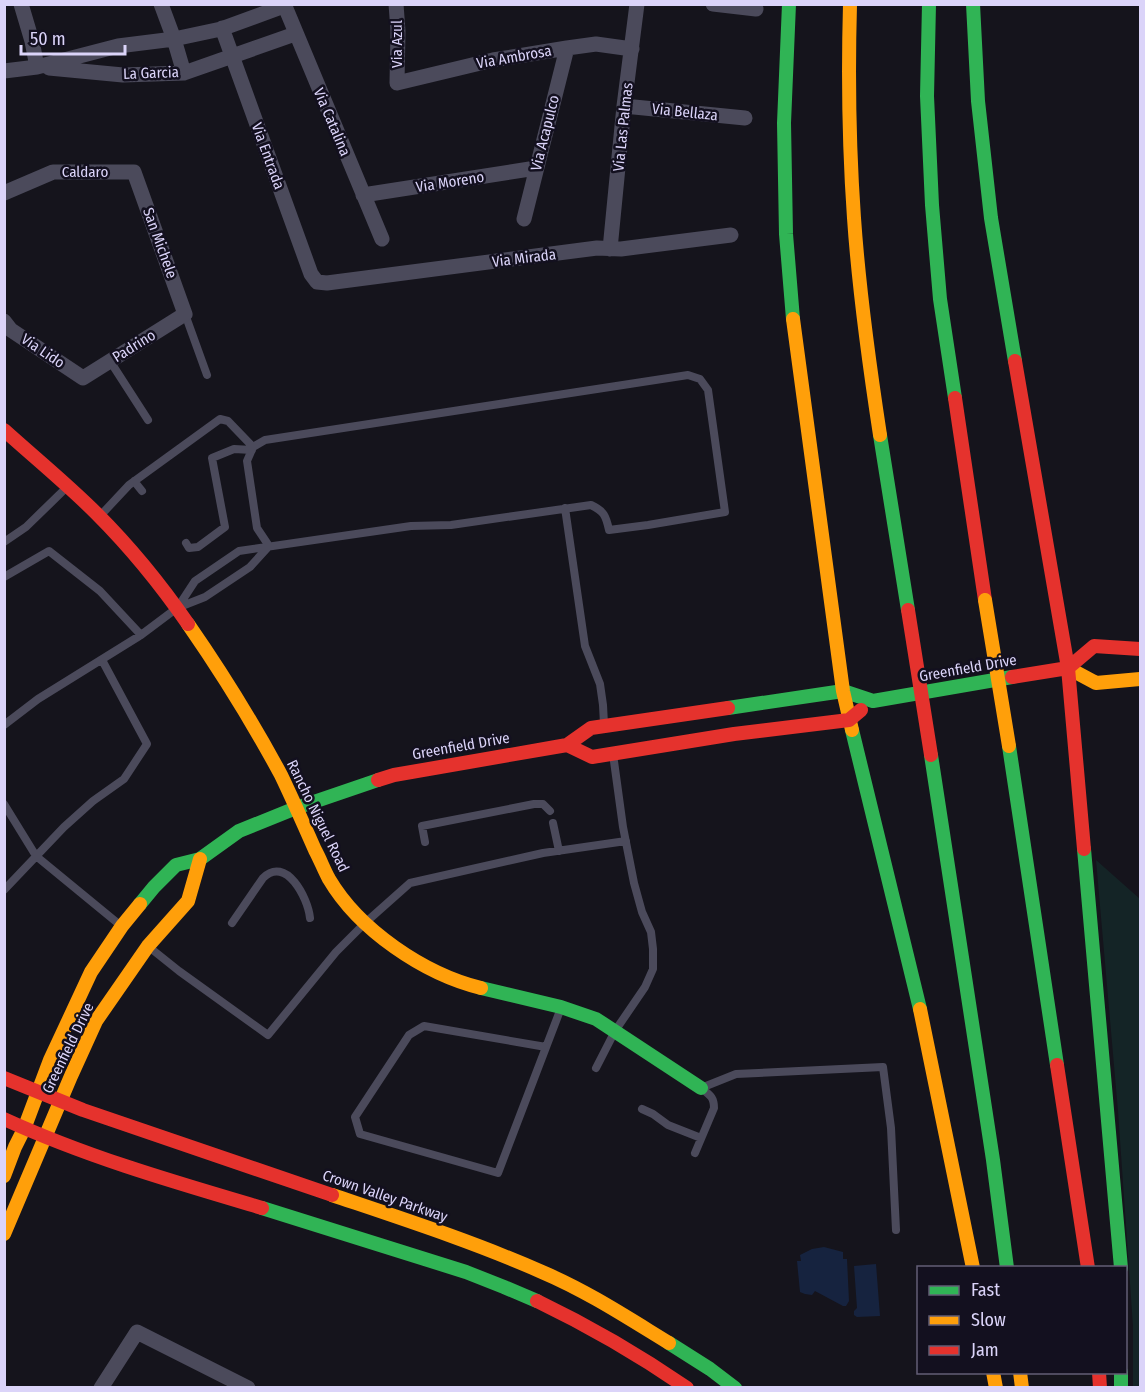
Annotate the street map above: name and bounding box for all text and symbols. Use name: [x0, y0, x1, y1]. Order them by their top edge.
scale bar: [21, 18, 124, 56]
street label: Via Azul: [388, 20, 406, 68]
text: 50 m: [30, 28, 66, 50]
street label: Via Ambrosa: [475, 42, 553, 72]
street label: La Garcia: [123, 63, 179, 83]
street label: Via Las Palmas: [609, 82, 637, 172]
street label: Via Catalina: [310, 85, 354, 159]
street label: Via Acapulco: [527, 93, 563, 173]
street label: Via Bellaza: [651, 100, 719, 124]
street label: Via Entrada: [248, 120, 288, 192]
street label: Caldaro: [62, 163, 108, 181]
street label: Via Moreno: [415, 168, 486, 196]
street label: San Michele: [139, 205, 181, 281]
street label: Via Mirada: [491, 245, 557, 271]
street label: Padrino: [109, 326, 159, 366]
street label: Via Lido: [18, 330, 68, 372]
street label: Greenfield Drive: [918, 651, 1018, 685]
street label: Greenfield Drive: [411, 729, 511, 763]
street label: Rancho Niguel Road: [283, 757, 353, 875]
street label: Greenfield Drive: [38, 1000, 98, 1096]
street label: Crown Valley Parkway: [320, 1166, 450, 1226]
legend: [917, 1266, 1127, 1374]
text: Fast: [971, 1279, 1000, 1301]
text: Slow: [971, 1309, 1006, 1331]
text: Jam: [971, 1339, 999, 1361]

